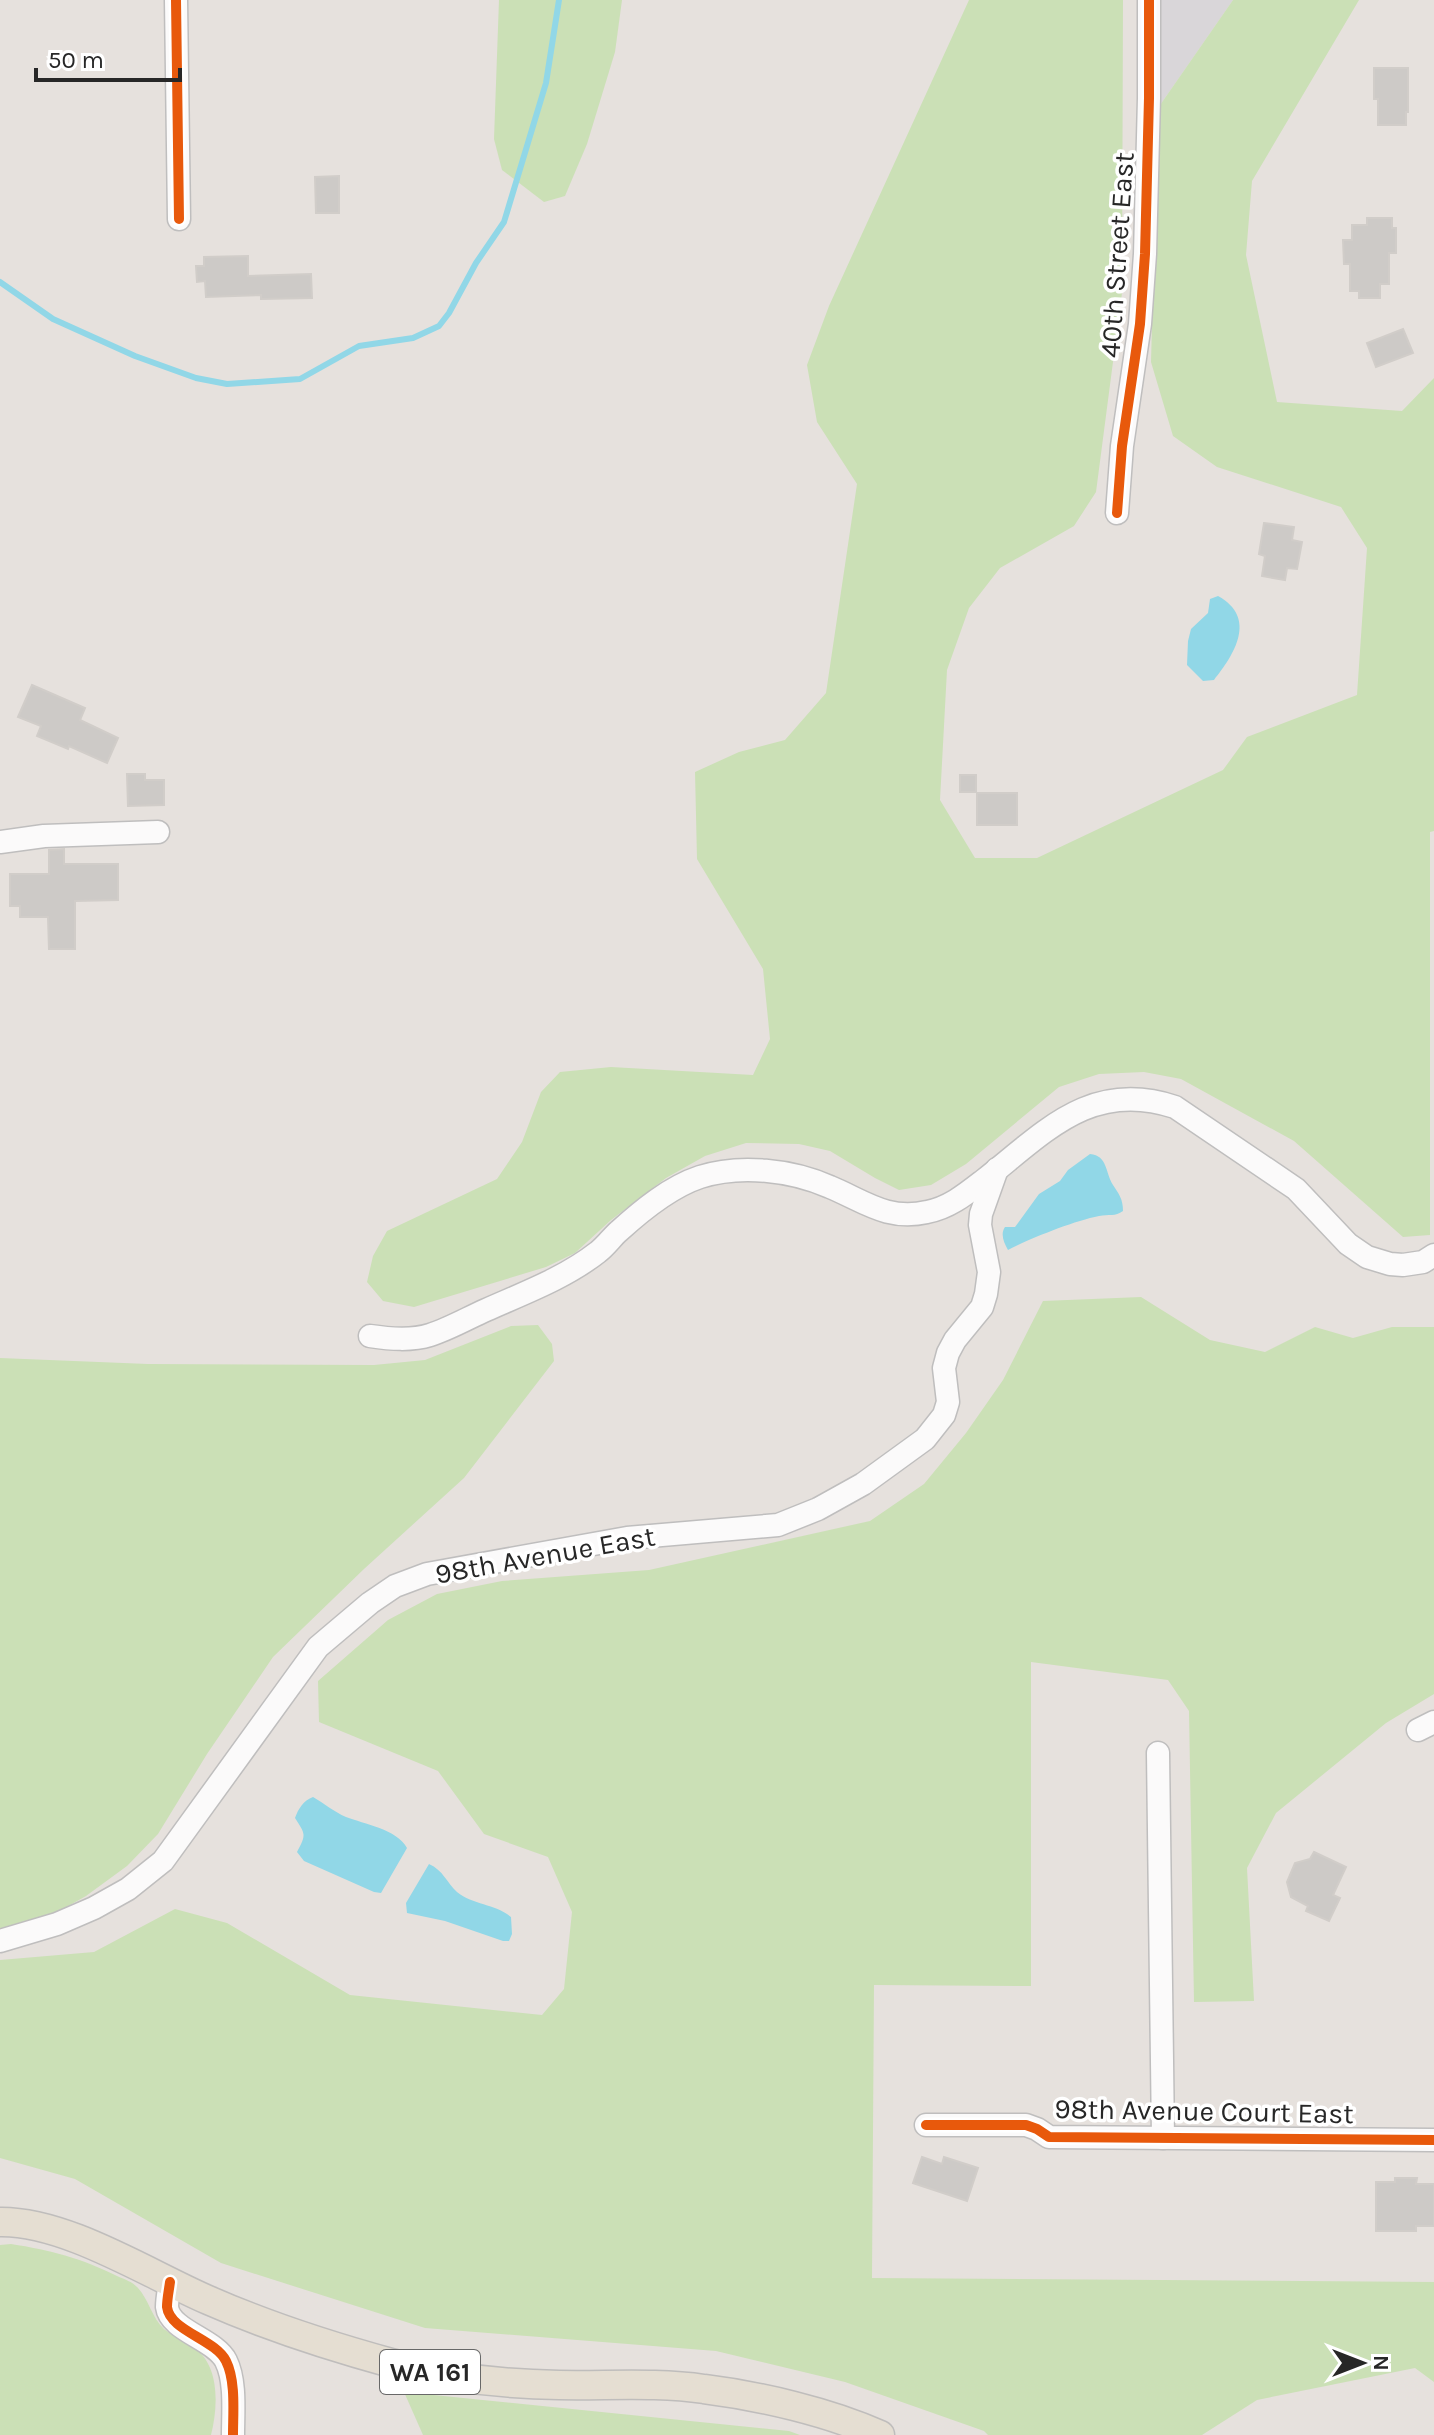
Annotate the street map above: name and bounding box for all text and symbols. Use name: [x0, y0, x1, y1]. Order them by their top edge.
scale bar: [36, 32, 180, 82]
text: 50 m: [48, 46, 104, 74]
street label: 40th Street East: [1093, 151, 1141, 359]
street label: 98th Avenue East: [432, 1519, 658, 1591]
street label: 98th Avenue Court East: [1054, 2092, 1354, 2130]
north arrow: [1322, 2323, 1402, 2403]
road number: WA 161: [380, 2350, 480, 2394]
text: N: [1368, 2355, 1394, 2371]

